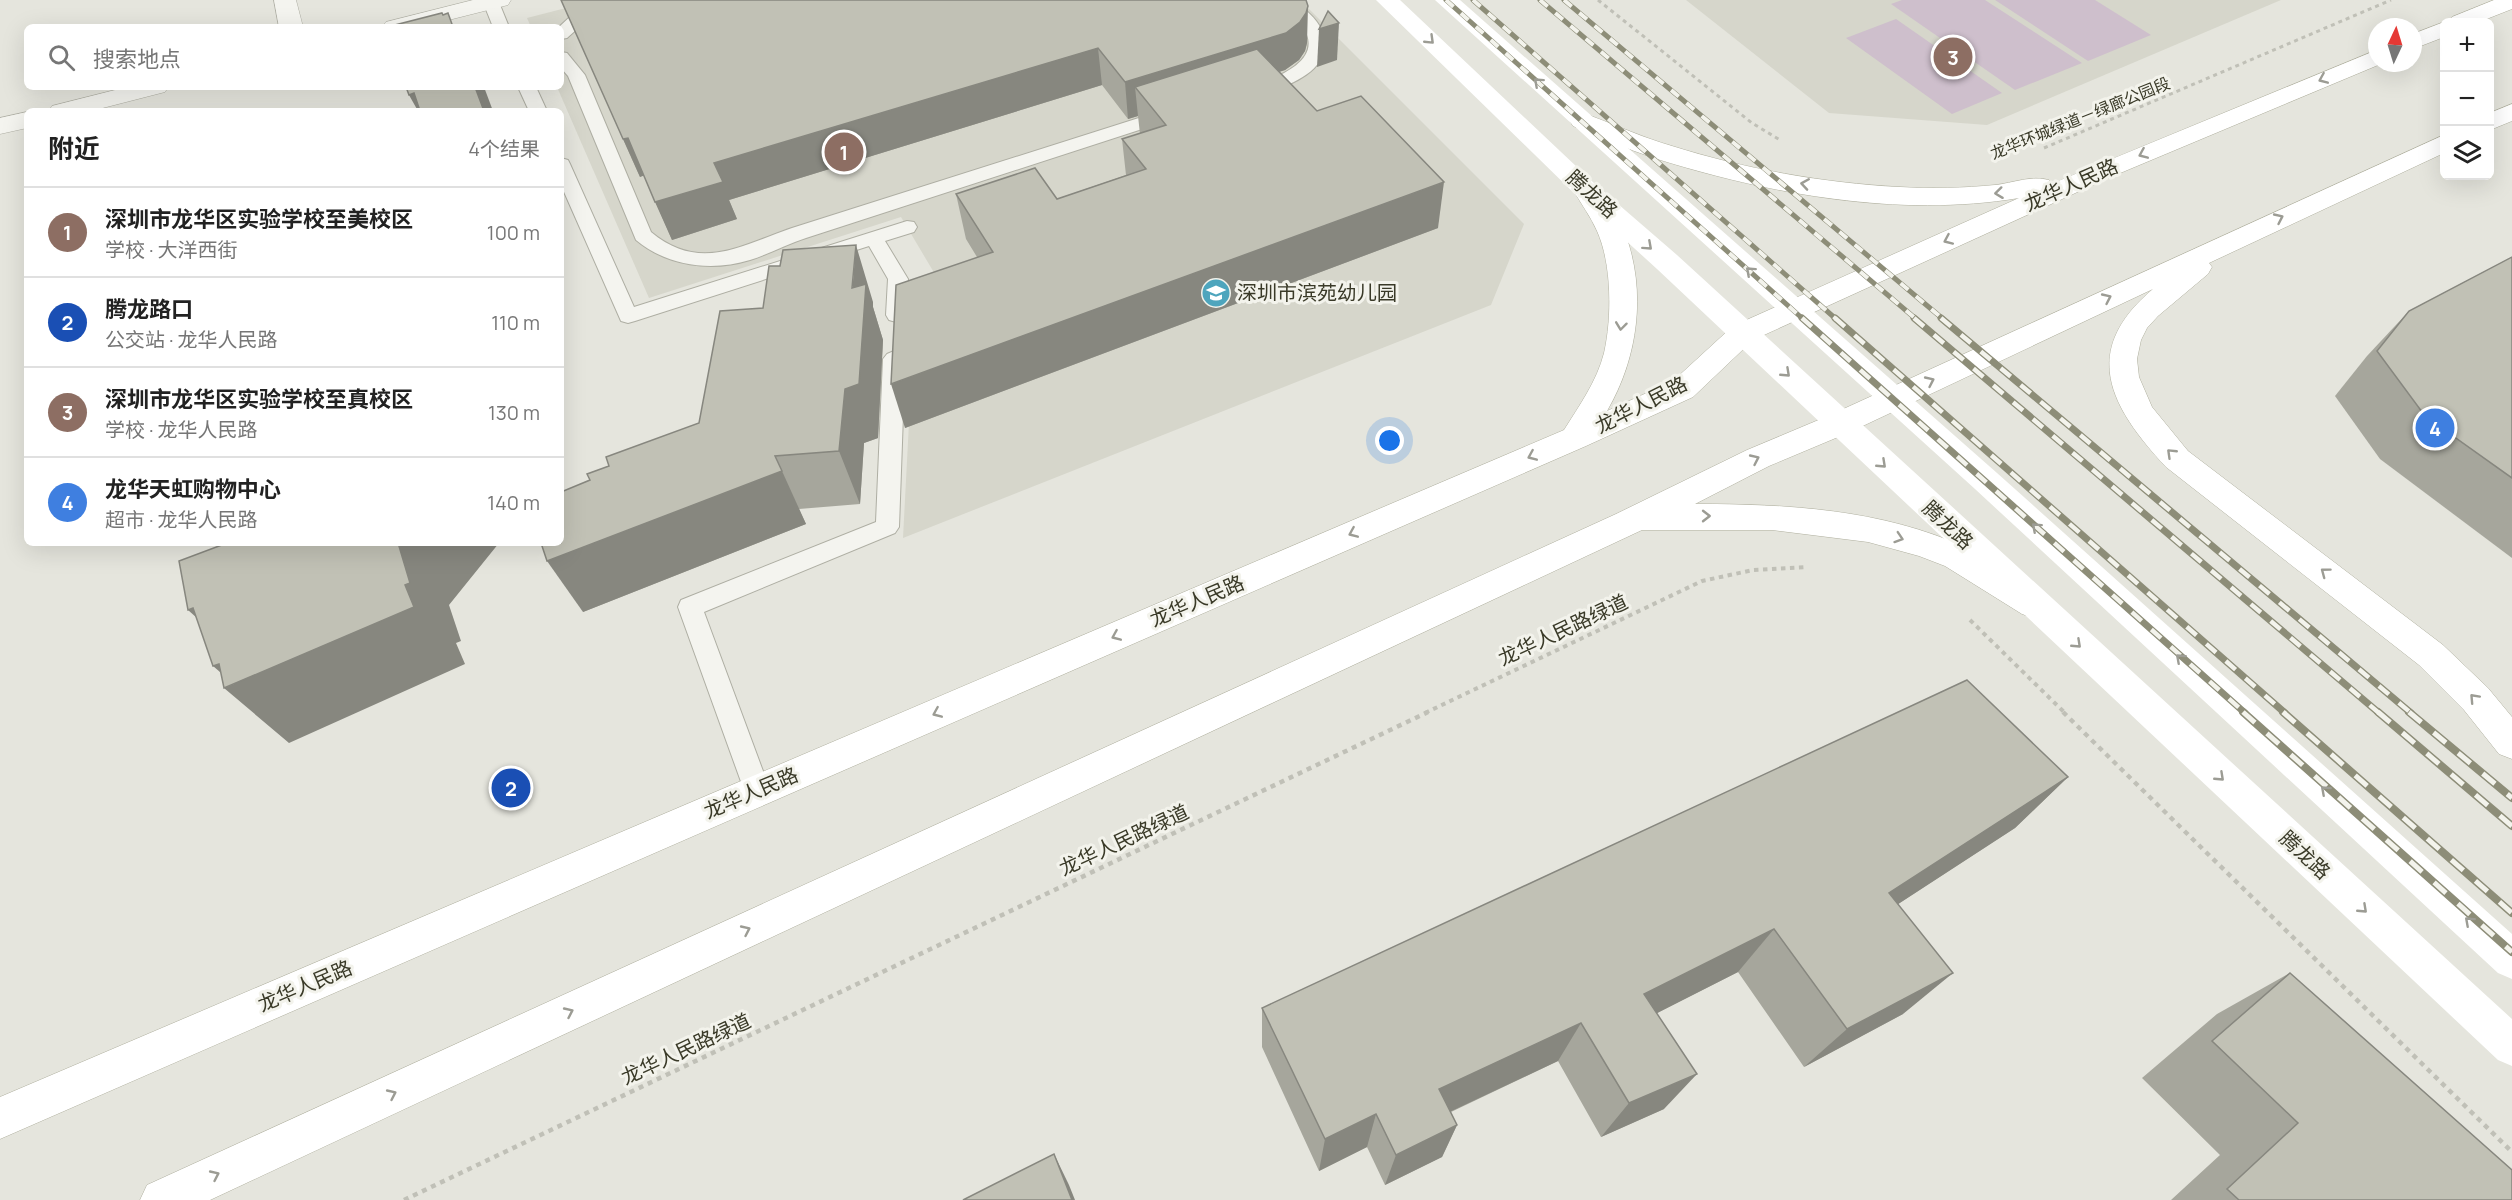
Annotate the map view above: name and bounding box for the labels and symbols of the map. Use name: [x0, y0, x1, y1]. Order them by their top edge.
north arrow: [2368, 18, 2422, 72]
one-way arrow: [1422, 33, 1433, 44]
pin: 3: [1934, 34, 1972, 80]
street label: 龙华环城绿道－绿廊公园段: [1987, 72, 2173, 164]
one-way arrow: [2318, 72, 2329, 84]
one-way arrow: [1534, 78, 1545, 89]
pin: 1: [824, 130, 864, 174]
one-way arrow: [2138, 147, 2149, 159]
street label: 龙华人民路: [2020, 152, 2122, 217]
street label: 腾龙路: [1561, 164, 1624, 224]
one-way arrow: [1800, 178, 1810, 190]
one-way arrow: [1995, 186, 2004, 199]
one-way arrow: [2273, 214, 2284, 226]
one-way arrow: [1944, 233, 1955, 245]
one-way arrow: [1642, 239, 1652, 250]
one-way arrow: [1746, 267, 1757, 278]
school or university icon: 深圳市滨苑幼儿园: [1200, 277, 1232, 309]
place label: 深圳市滨苑幼儿园: [1237, 279, 1397, 306]
one-way arrow: [2100, 294, 2111, 306]
one-way arrow: [1616, 321, 1628, 330]
one-way arrow: [1779, 366, 1789, 377]
street label: 龙华人民路: [1590, 370, 1691, 439]
one-way arrow: [1924, 377, 1935, 389]
pin: 4: [2416, 406, 2454, 450]
your location: [1375, 426, 1404, 455]
one-way arrow: [1527, 449, 1538, 461]
one-way arrow: [2168, 449, 2178, 460]
one-way arrow: [1749, 455, 1760, 467]
one-way arrow: [1875, 456, 1886, 467]
street label: 腾龙路: [1917, 494, 1979, 555]
one-way arrow: [1702, 510, 1711, 522]
one-way arrow: [2032, 523, 2043, 534]
one-way arrow: [1348, 526, 1359, 538]
one-way arrow: [1894, 530, 1904, 543]
street label: 龙华人民路: [1146, 569, 1248, 633]
one-way arrow: [2321, 569, 2332, 580]
street label: 龙华人民路绿道: [1494, 588, 1632, 671]
one-way arrow: [1112, 628, 1123, 640]
one-way arrow: [2070, 637, 2081, 648]
one-way arrow: [2177, 654, 2187, 665]
one-way arrow: [2471, 694, 2482, 705]
one-way arrow: [933, 706, 944, 718]
street label: 龙华人民路: [700, 761, 802, 825]
pin: 2: [492, 766, 530, 810]
one-way arrow: [2213, 770, 2224, 781]
one-way arrow: [2321, 786, 2332, 797]
street label: 龙华人民路绿道: [1055, 798, 1193, 881]
street label: 腾龙路: [2274, 824, 2336, 885]
one-way arrow: [2357, 902, 2367, 913]
one-way arrow: [2465, 917, 2476, 928]
one-way arrow: [740, 925, 751, 937]
street label: 龙华人民路: [254, 954, 356, 1018]
one-way arrow: [563, 1007, 574, 1019]
street label: 龙华人民路绿道: [617, 1007, 755, 1090]
one-way arrow: [386, 1089, 397, 1101]
one-way arrow: [209, 1171, 220, 1183]

